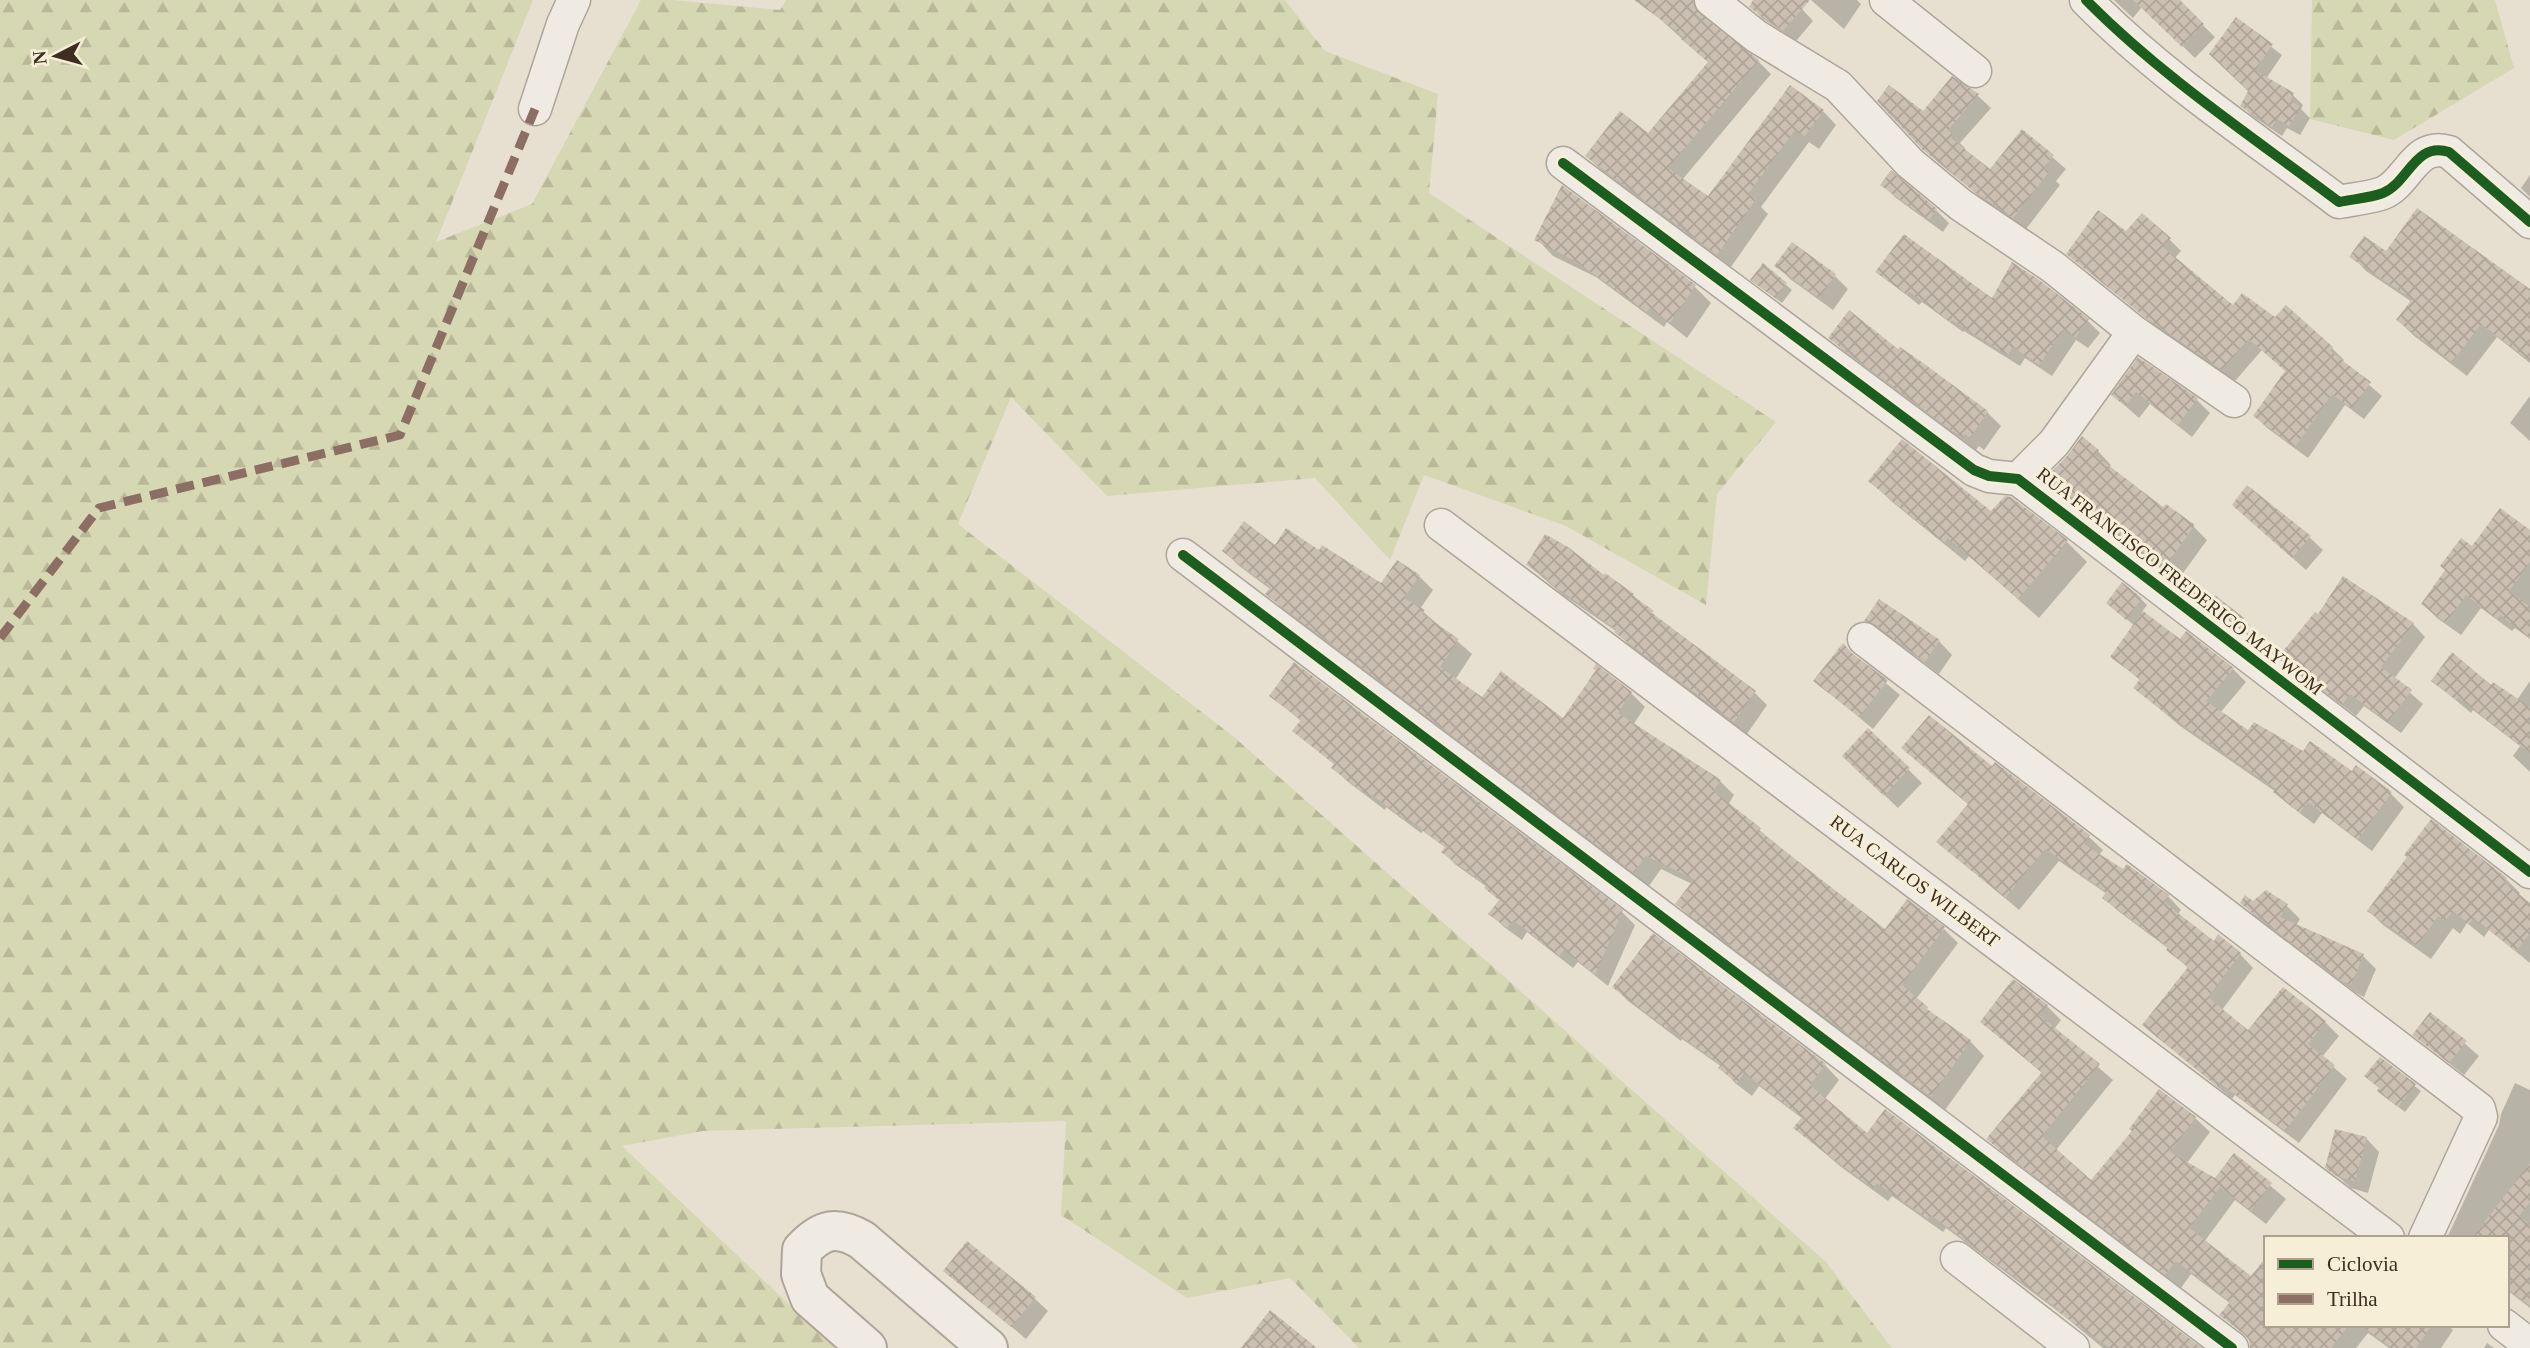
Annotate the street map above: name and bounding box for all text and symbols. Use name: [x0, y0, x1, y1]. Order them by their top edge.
north arrow: [21, 21, 91, 91]
text: N: [28, 50, 51, 66]
street label: RUA FRANCISCO FREDERICO MAYWOM: [2033, 463, 2327, 699]
street label: RUA CARLOS WILBERT: [1826, 810, 2004, 952]
legend: [2264, 1236, 2509, 1327]
text: Ciclovia: [2327, 1252, 2399, 1276]
text: Trilha: [2327, 1287, 2378, 1311]

